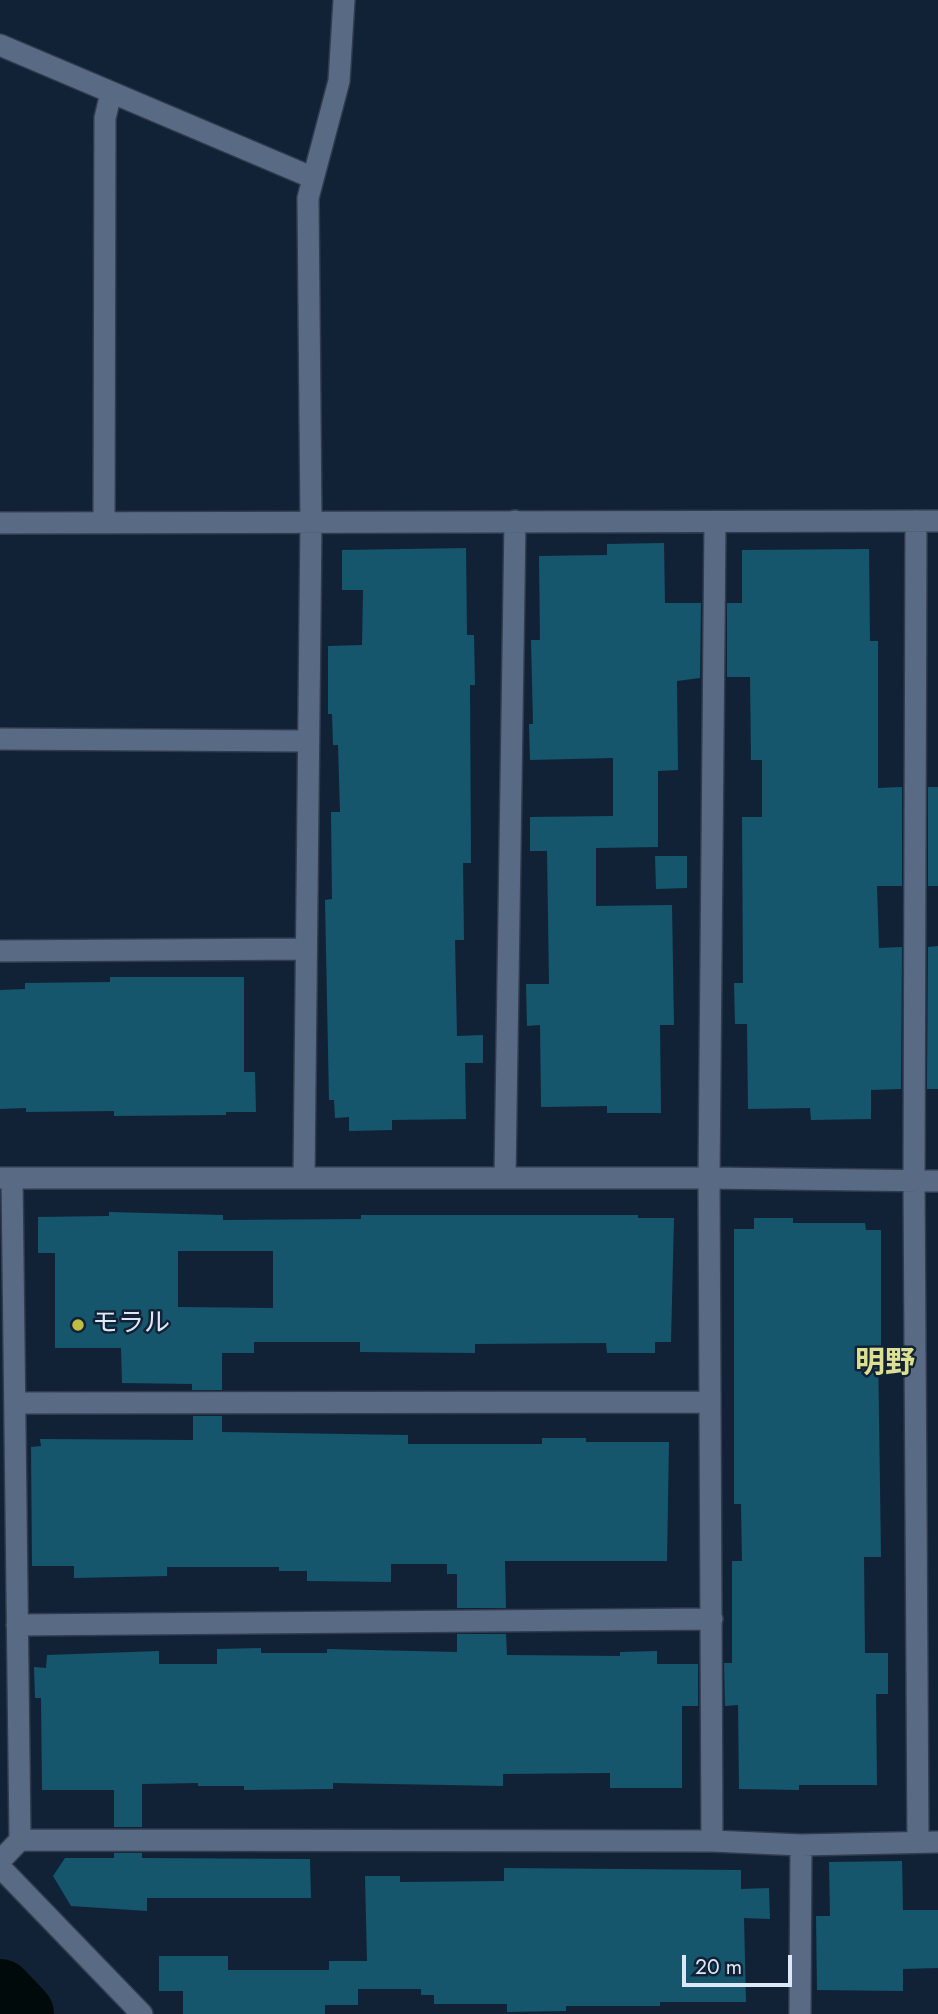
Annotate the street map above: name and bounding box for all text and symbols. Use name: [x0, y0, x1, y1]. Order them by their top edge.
place label: モラル: [92, 1309, 170, 1341]
marker: モラル: [70, 1317, 86, 1333]
district label: 明野: [855, 1347, 915, 1383]
scale bar: [686, 1940, 796, 1984]
text: 20 m: [695, 1952, 742, 1982]

